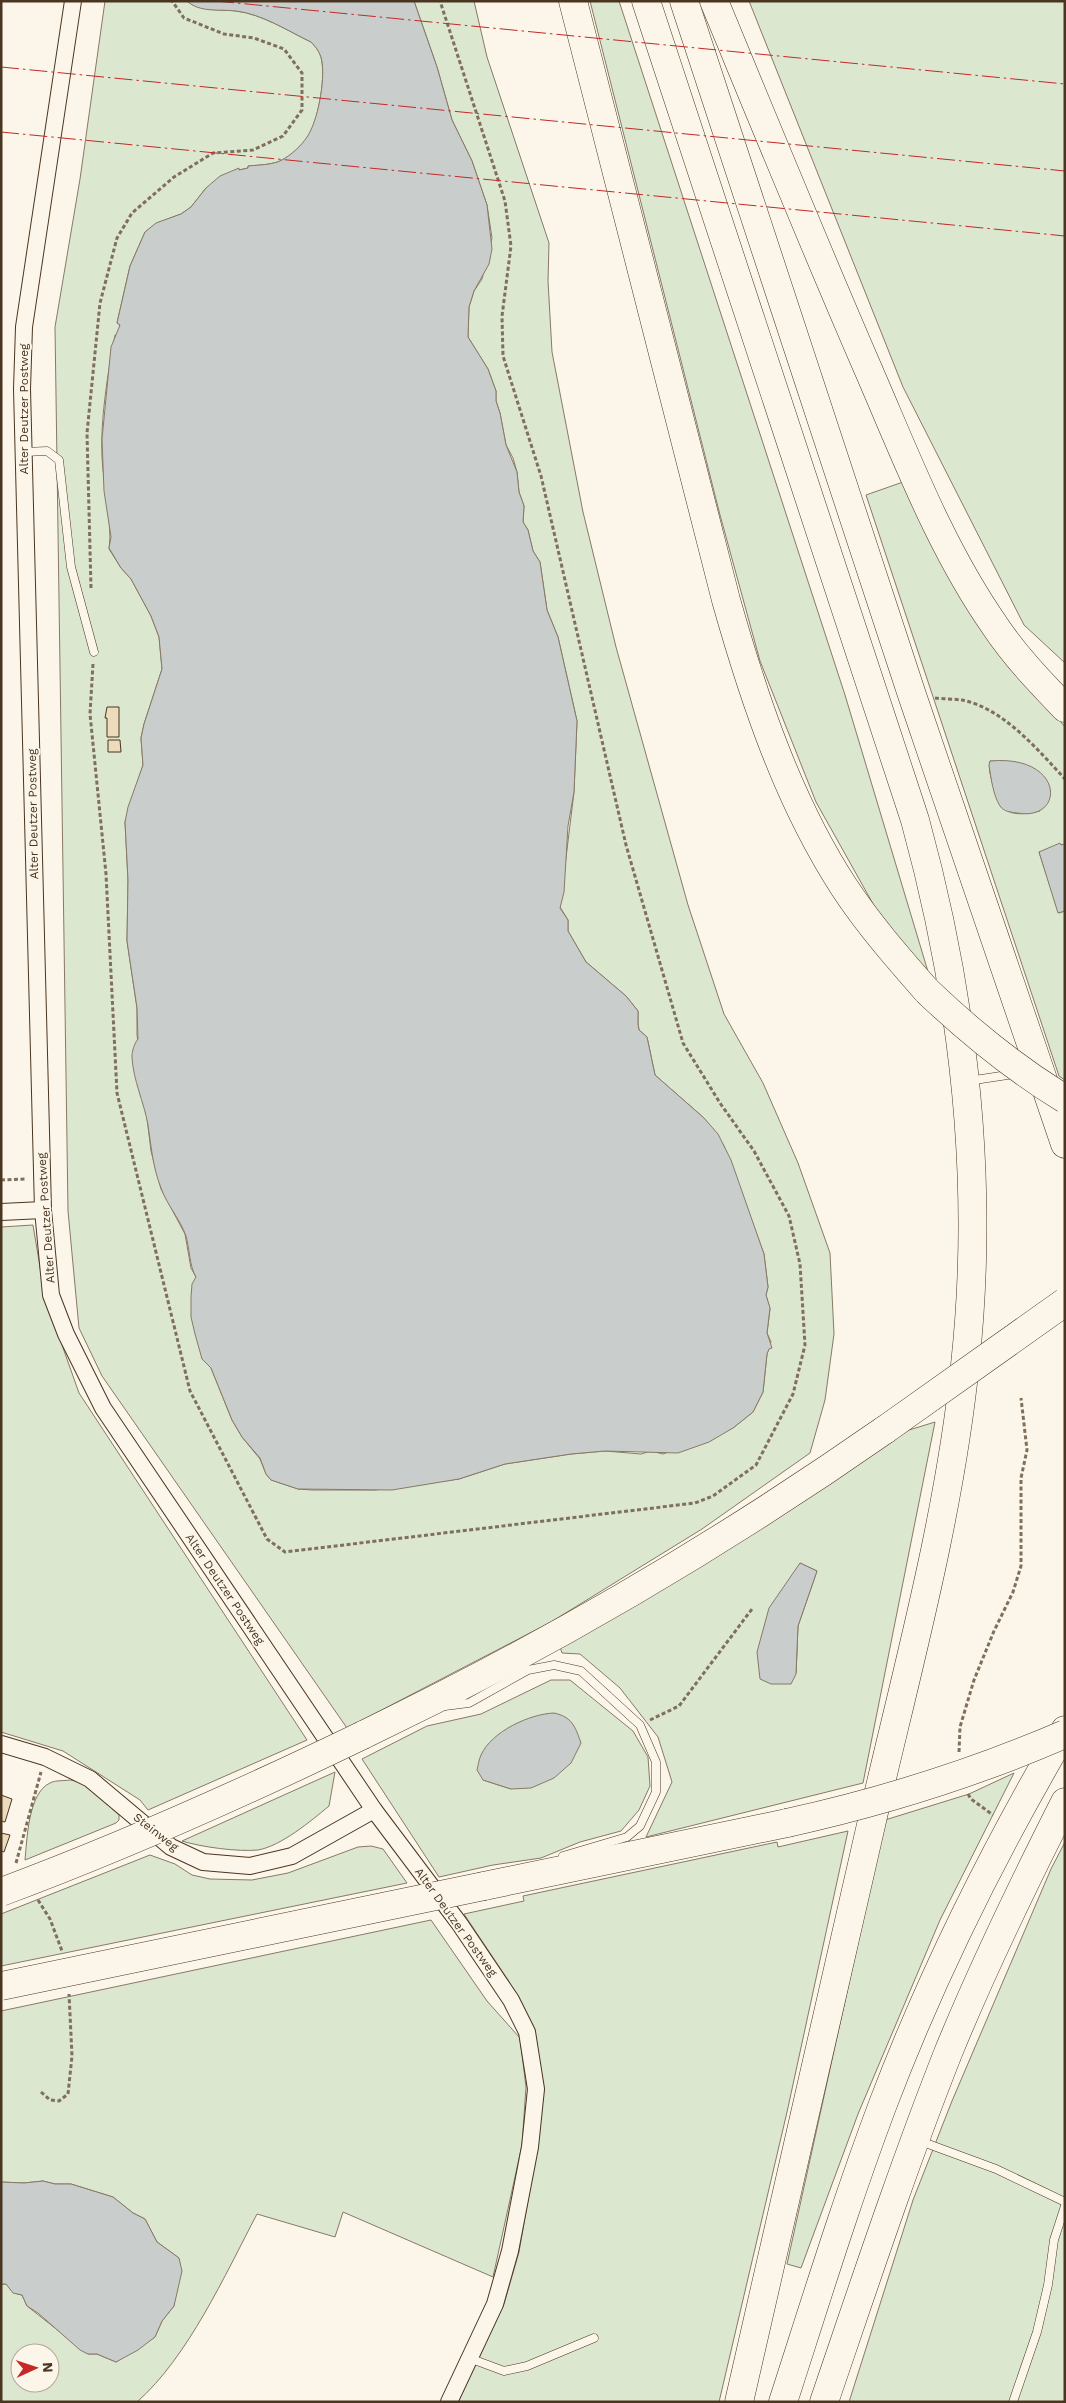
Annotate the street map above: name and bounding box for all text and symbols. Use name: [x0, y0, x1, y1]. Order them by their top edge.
street label: Alter Deutzer Postweg: [17, 343, 31, 474]
street label: Alter Deutzer Postweg: [25, 748, 41, 880]
street label: Alter Deutzer Postweg: [34, 1152, 58, 1284]
street label: Alter Deutzer Postweg: [183, 1531, 268, 1648]
street label: Steinweg: [131, 1810, 182, 1854]
street label: Alter Deutzer Postweg: [412, 1865, 500, 1980]
north arrow: [10, 2343, 60, 2393]
text: N: [40, 2362, 56, 2373]

